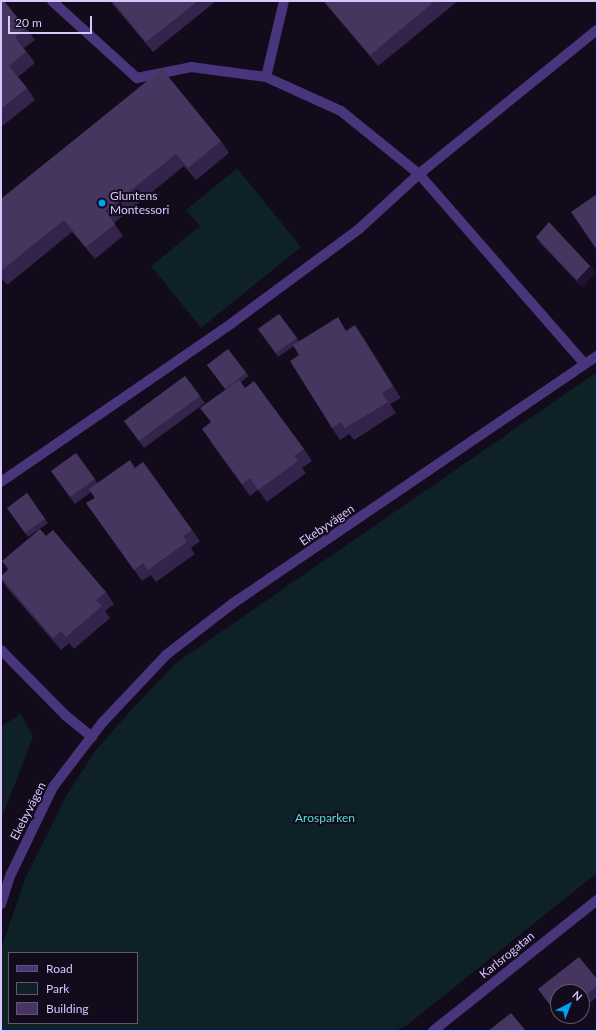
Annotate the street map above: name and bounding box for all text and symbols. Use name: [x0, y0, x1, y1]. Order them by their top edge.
scale bar: [10, 8, 94, 34]
text: 20 m: [15, 15, 42, 30]
place label: Gluntens Montessori: [110, 189, 169, 217]
marker: Gluntens Montessori: [97, 198, 107, 208]
street label: Ekebyvägen: [297, 501, 357, 549]
street label: Ekebyvägen: [7, 780, 49, 842]
park label: Arosparken: [295, 811, 355, 825]
street label: Karlsrogatan: [477, 929, 537, 981]
legend: [8, 952, 138, 1024]
text: Road: [46, 961, 73, 976]
text: Park: [46, 981, 69, 996]
north arrow: [550, 984, 590, 1024]
text: N: [570, 988, 585, 1003]
text: Building: [46, 1001, 89, 1016]

